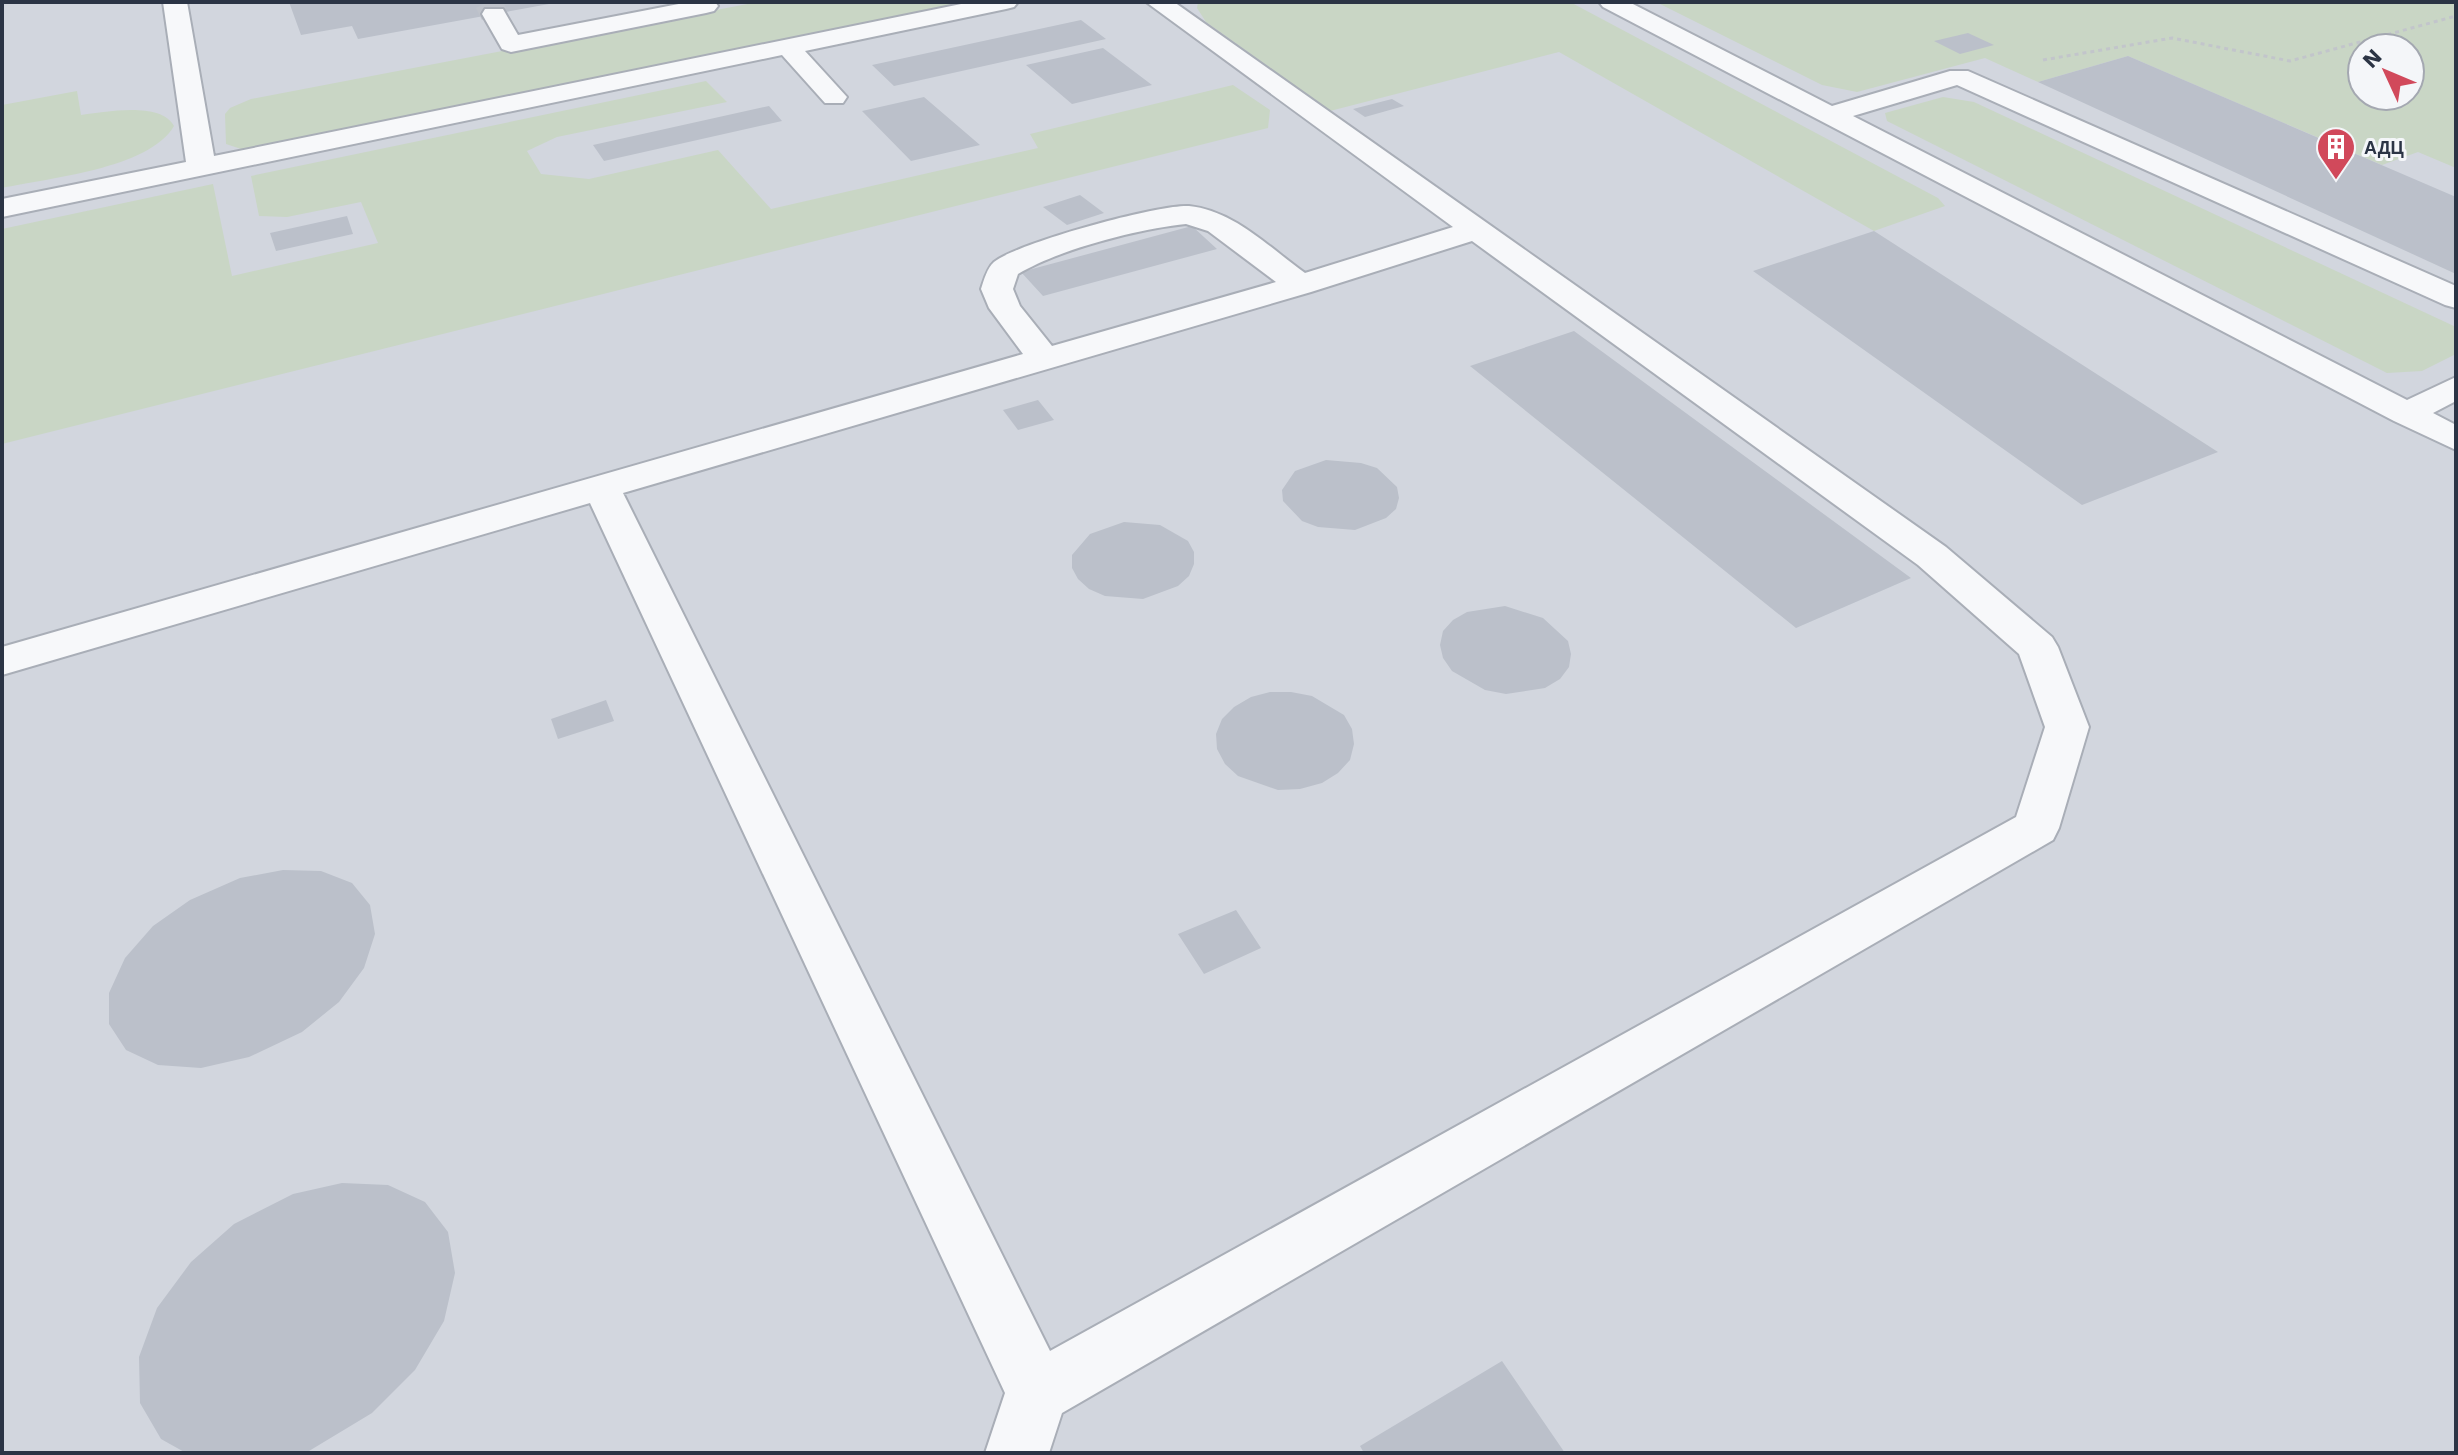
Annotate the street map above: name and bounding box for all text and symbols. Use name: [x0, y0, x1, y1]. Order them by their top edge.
north arrow: [2346, 32, 2426, 112]
text: N: [2357, 44, 2387, 73]
building icon: АДЦ: [2315, 126, 2357, 181]
place label: АДЦ: [2364, 137, 2404, 158]

